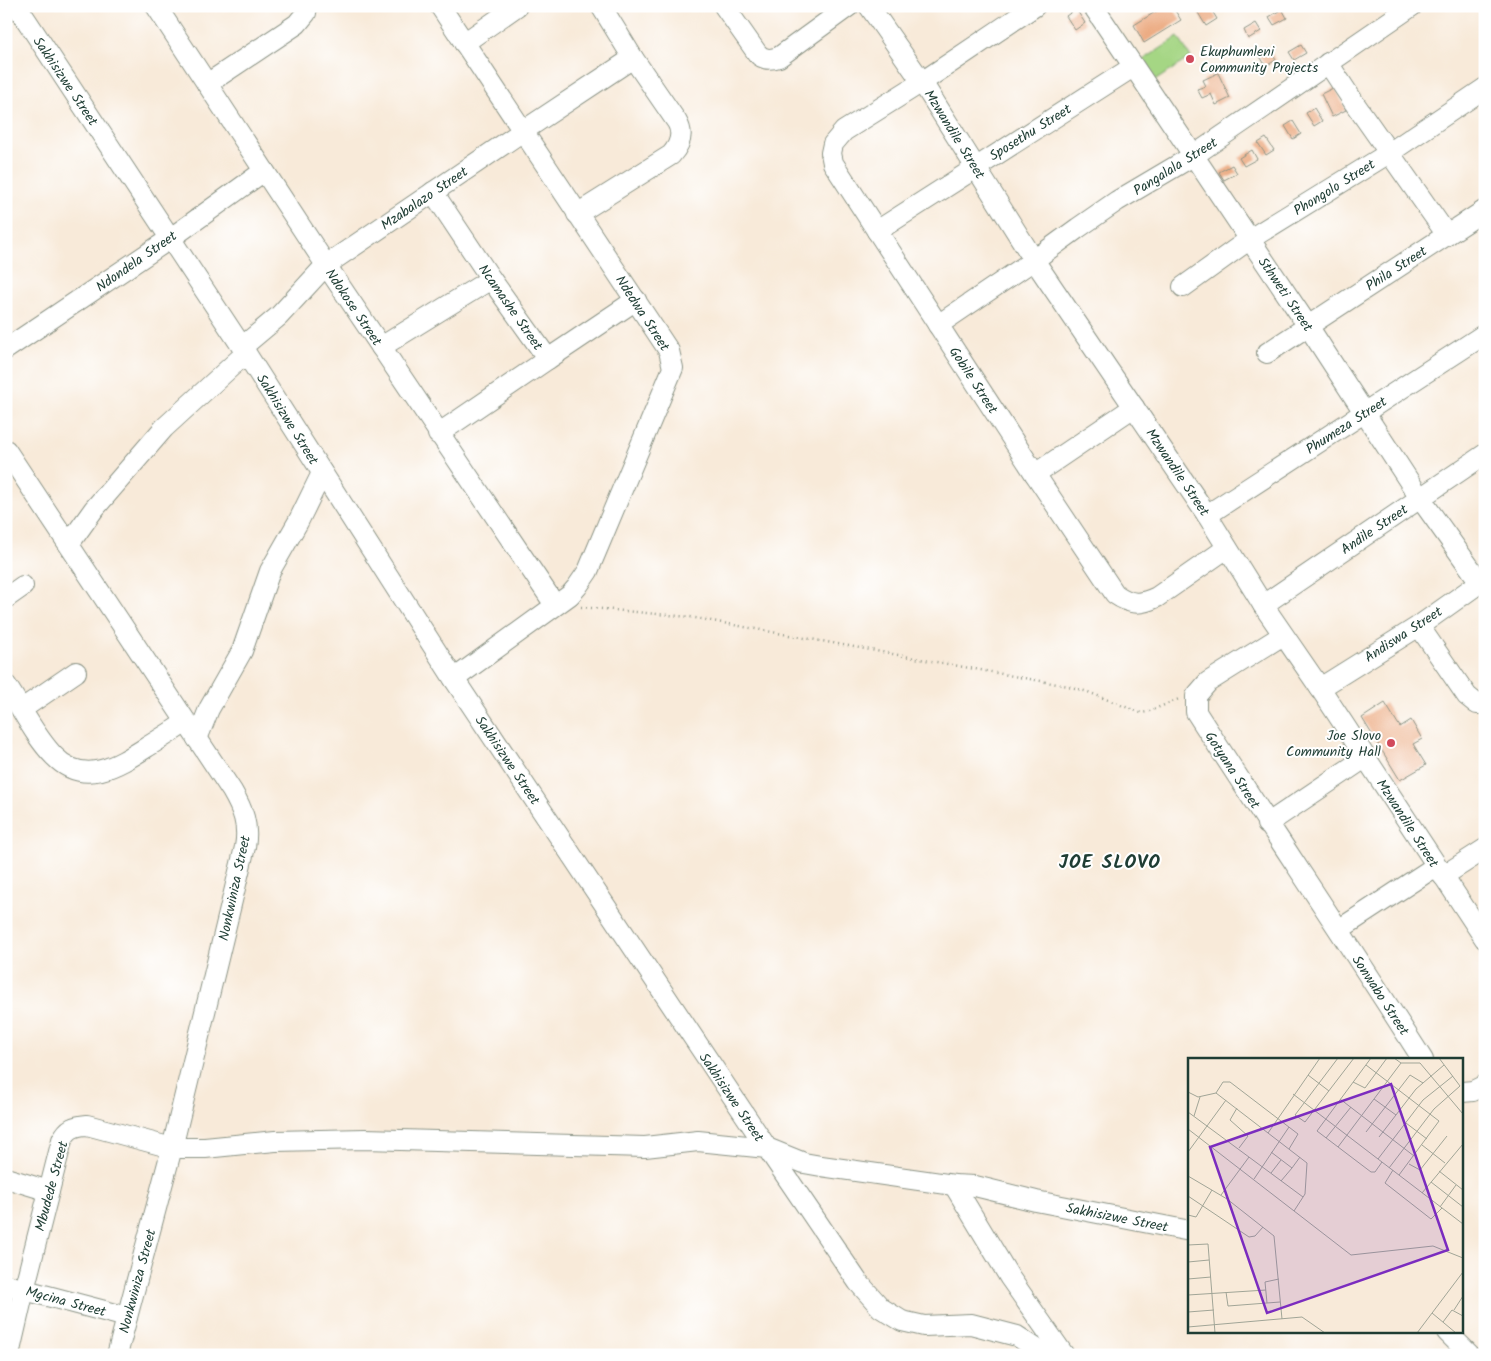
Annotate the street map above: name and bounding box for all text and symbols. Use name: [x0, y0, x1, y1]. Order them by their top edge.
street label: Sakhisizwe Street: [27, 32, 104, 131]
place label: Ekuphumleni Community Projects: [1200, 41, 1318, 79]
marker: Ekuphumleni Community Projects: [1184, 53, 1196, 65]
street label: Mzwandile Street: [918, 86, 991, 184]
street label: Sposethu Street: [985, 98, 1076, 167]
street label: Pangalala Street: [1129, 132, 1223, 202]
street label: Phongolo Street: [1289, 154, 1380, 222]
street label: Mzabalazo Street: [376, 161, 473, 236]
street label: Ndondela Street: [91, 225, 182, 298]
street label: Phila Street: [1361, 240, 1432, 297]
street label: Sthweti Street: [1252, 253, 1319, 337]
street label: Ncamashe Street: [472, 260, 548, 356]
street label: Ndokose Street: [319, 264, 388, 351]
street label: Ndedwa Street: [609, 271, 675, 356]
street label: Gobile Street: [943, 343, 1004, 419]
street label: Sakhisizwe Street: [250, 370, 324, 470]
street label: Phumeza Street: [1301, 391, 1392, 460]
street label: Mzwandile Street: [1140, 424, 1215, 521]
street label: Andile Street: [1336, 499, 1413, 561]
street label: Andiswa Street: [1360, 601, 1447, 668]
street label: Sakhisizwe Street: [469, 711, 546, 810]
place label: Joe Slovo Community Hall: [1286, 725, 1382, 763]
street label: Gotyana Street: [1199, 727, 1266, 814]
marker: Joe Slovo Community Hall: [1385, 737, 1397, 749]
street label: Mzwandile Street: [1370, 775, 1444, 873]
street label: Nonkwiniza Street: [213, 833, 257, 943]
district label: JOE SLOVO: [1059, 848, 1161, 878]
street label: Sonwabo Street: [1346, 951, 1415, 1041]
street label: Sakhisizwe Street: [693, 1048, 770, 1147]
inset map: [1188, 1058, 1464, 1334]
street label: Mbudede Street: [29, 1138, 75, 1234]
street label: Sakhisizwe Street: [1064, 1197, 1170, 1239]
street label: Nonkwiniza Street: [113, 1226, 163, 1336]
street label: Mgcina Street: [23, 1281, 109, 1323]

